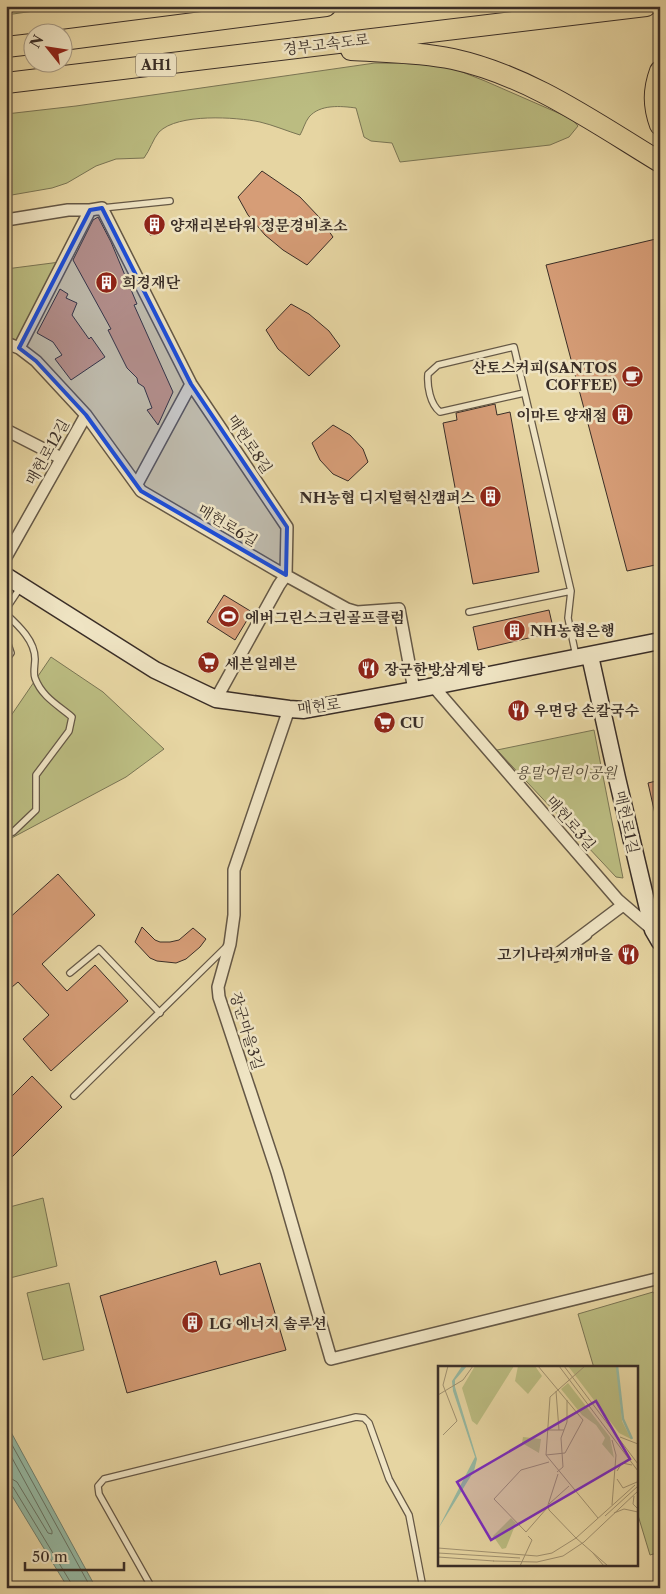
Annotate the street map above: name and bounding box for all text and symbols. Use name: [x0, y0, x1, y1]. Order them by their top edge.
north arrow: [22, 22, 72, 72]
street label: 경부고속도로: [282, 29, 371, 59]
text: N: [26, 32, 48, 51]
road number: AH1: [136, 54, 176, 76]
building icon: 양재리본타워 정문경비초소: [142, 213, 166, 237]
place label: 양재리본타워 정문경비초소: [170, 216, 348, 235]
building icon: 희경재단: [94, 270, 118, 294]
place label: 희경재단: [122, 273, 180, 292]
place label: 산토스커피(SANTOS COFFEE): [472, 358, 617, 394]
cafe icon: 산토스커피(SANTOS COFFEE): [621, 364, 645, 388]
building icon: 이마트 양재점: [611, 403, 635, 427]
place label: 이마트 양재점: [516, 406, 607, 425]
street label: 매헌로8길: [223, 411, 277, 477]
street label: 매헌로12길: [21, 416, 73, 488]
building icon: NH농협 디지털혁신캠퍼스: [479, 485, 503, 509]
place label: NH농협 디지털혁신캠퍼스: [300, 488, 476, 507]
street label: 매헌로6길: [194, 500, 262, 550]
sports icon: 에버그린스크린골프클럼: [217, 605, 241, 629]
place label: 에버그린스크린골프클럼: [245, 608, 404, 627]
building icon: NH농협은행: [502, 618, 526, 642]
place label: NH농협은행: [530, 621, 615, 640]
supermarket icon: 세븐일레븐: [197, 651, 221, 675]
place label: 세븐일레븐: [225, 654, 298, 673]
restaurant icon: 장군한방삼계탕: [356, 657, 380, 681]
place label: 장군한방삼계탕: [384, 660, 486, 679]
street label: 매헌로: [296, 694, 342, 718]
restaurant icon: 우면당 손칼국수: [506, 698, 530, 722]
place label: 우면당 손칼국수: [534, 701, 640, 720]
supermarket icon: CU: [372, 710, 396, 734]
place label: CU: [400, 713, 424, 732]
park label: 용말어린이공원: [515, 763, 618, 782]
street label: 매헌로1길: [611, 789, 643, 855]
street label: 매헌로3길: [542, 792, 600, 854]
restaurant icon: 고기나라찌개마을: [617, 942, 641, 966]
place label: 고기나라찌개마을: [497, 945, 614, 964]
street label: 장군마을3길: [226, 990, 268, 1072]
building icon: LG 에너지 솔루션: [181, 1311, 205, 1335]
place label: LG 에너지 솔루션: [209, 1314, 327, 1333]
inset map: [438, 1366, 638, 1566]
scale bar: [25, 1539, 124, 1571]
text: 50 m: [32, 1547, 68, 1566]

